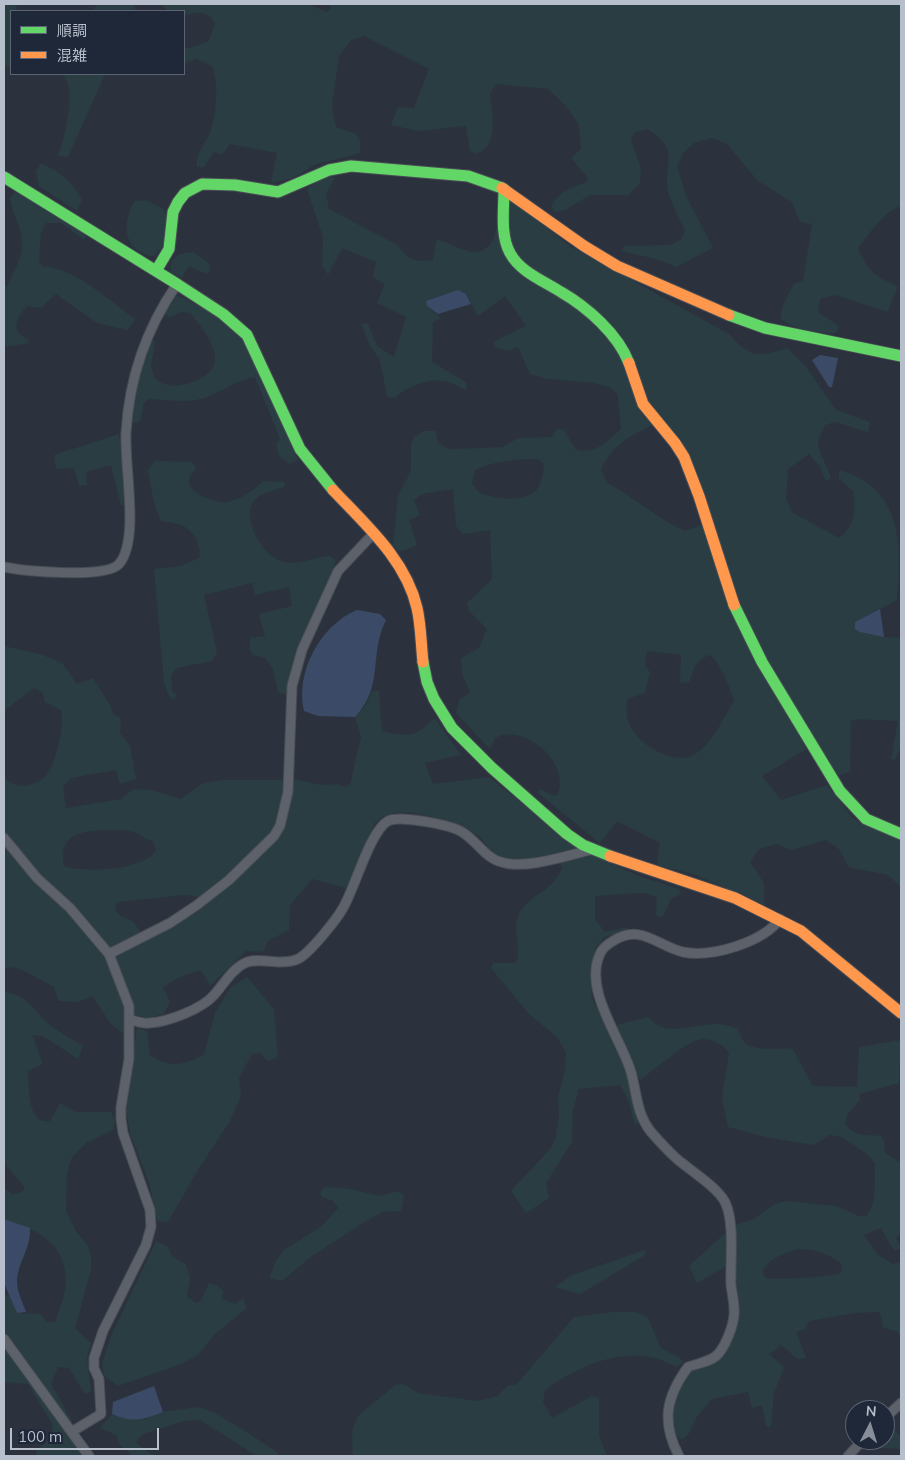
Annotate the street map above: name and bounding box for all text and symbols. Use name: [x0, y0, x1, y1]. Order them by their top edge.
legend: [10, 10, 185, 75]
text: 順調: [57, 21, 87, 40]
text: 混雑: [57, 46, 87, 65]
north arrow: [845, 1400, 895, 1450]
text: N: [865, 1402, 877, 1420]
scale bar: [12, 1418, 161, 1450]
text: 100 m: [18, 1427, 62, 1446]

